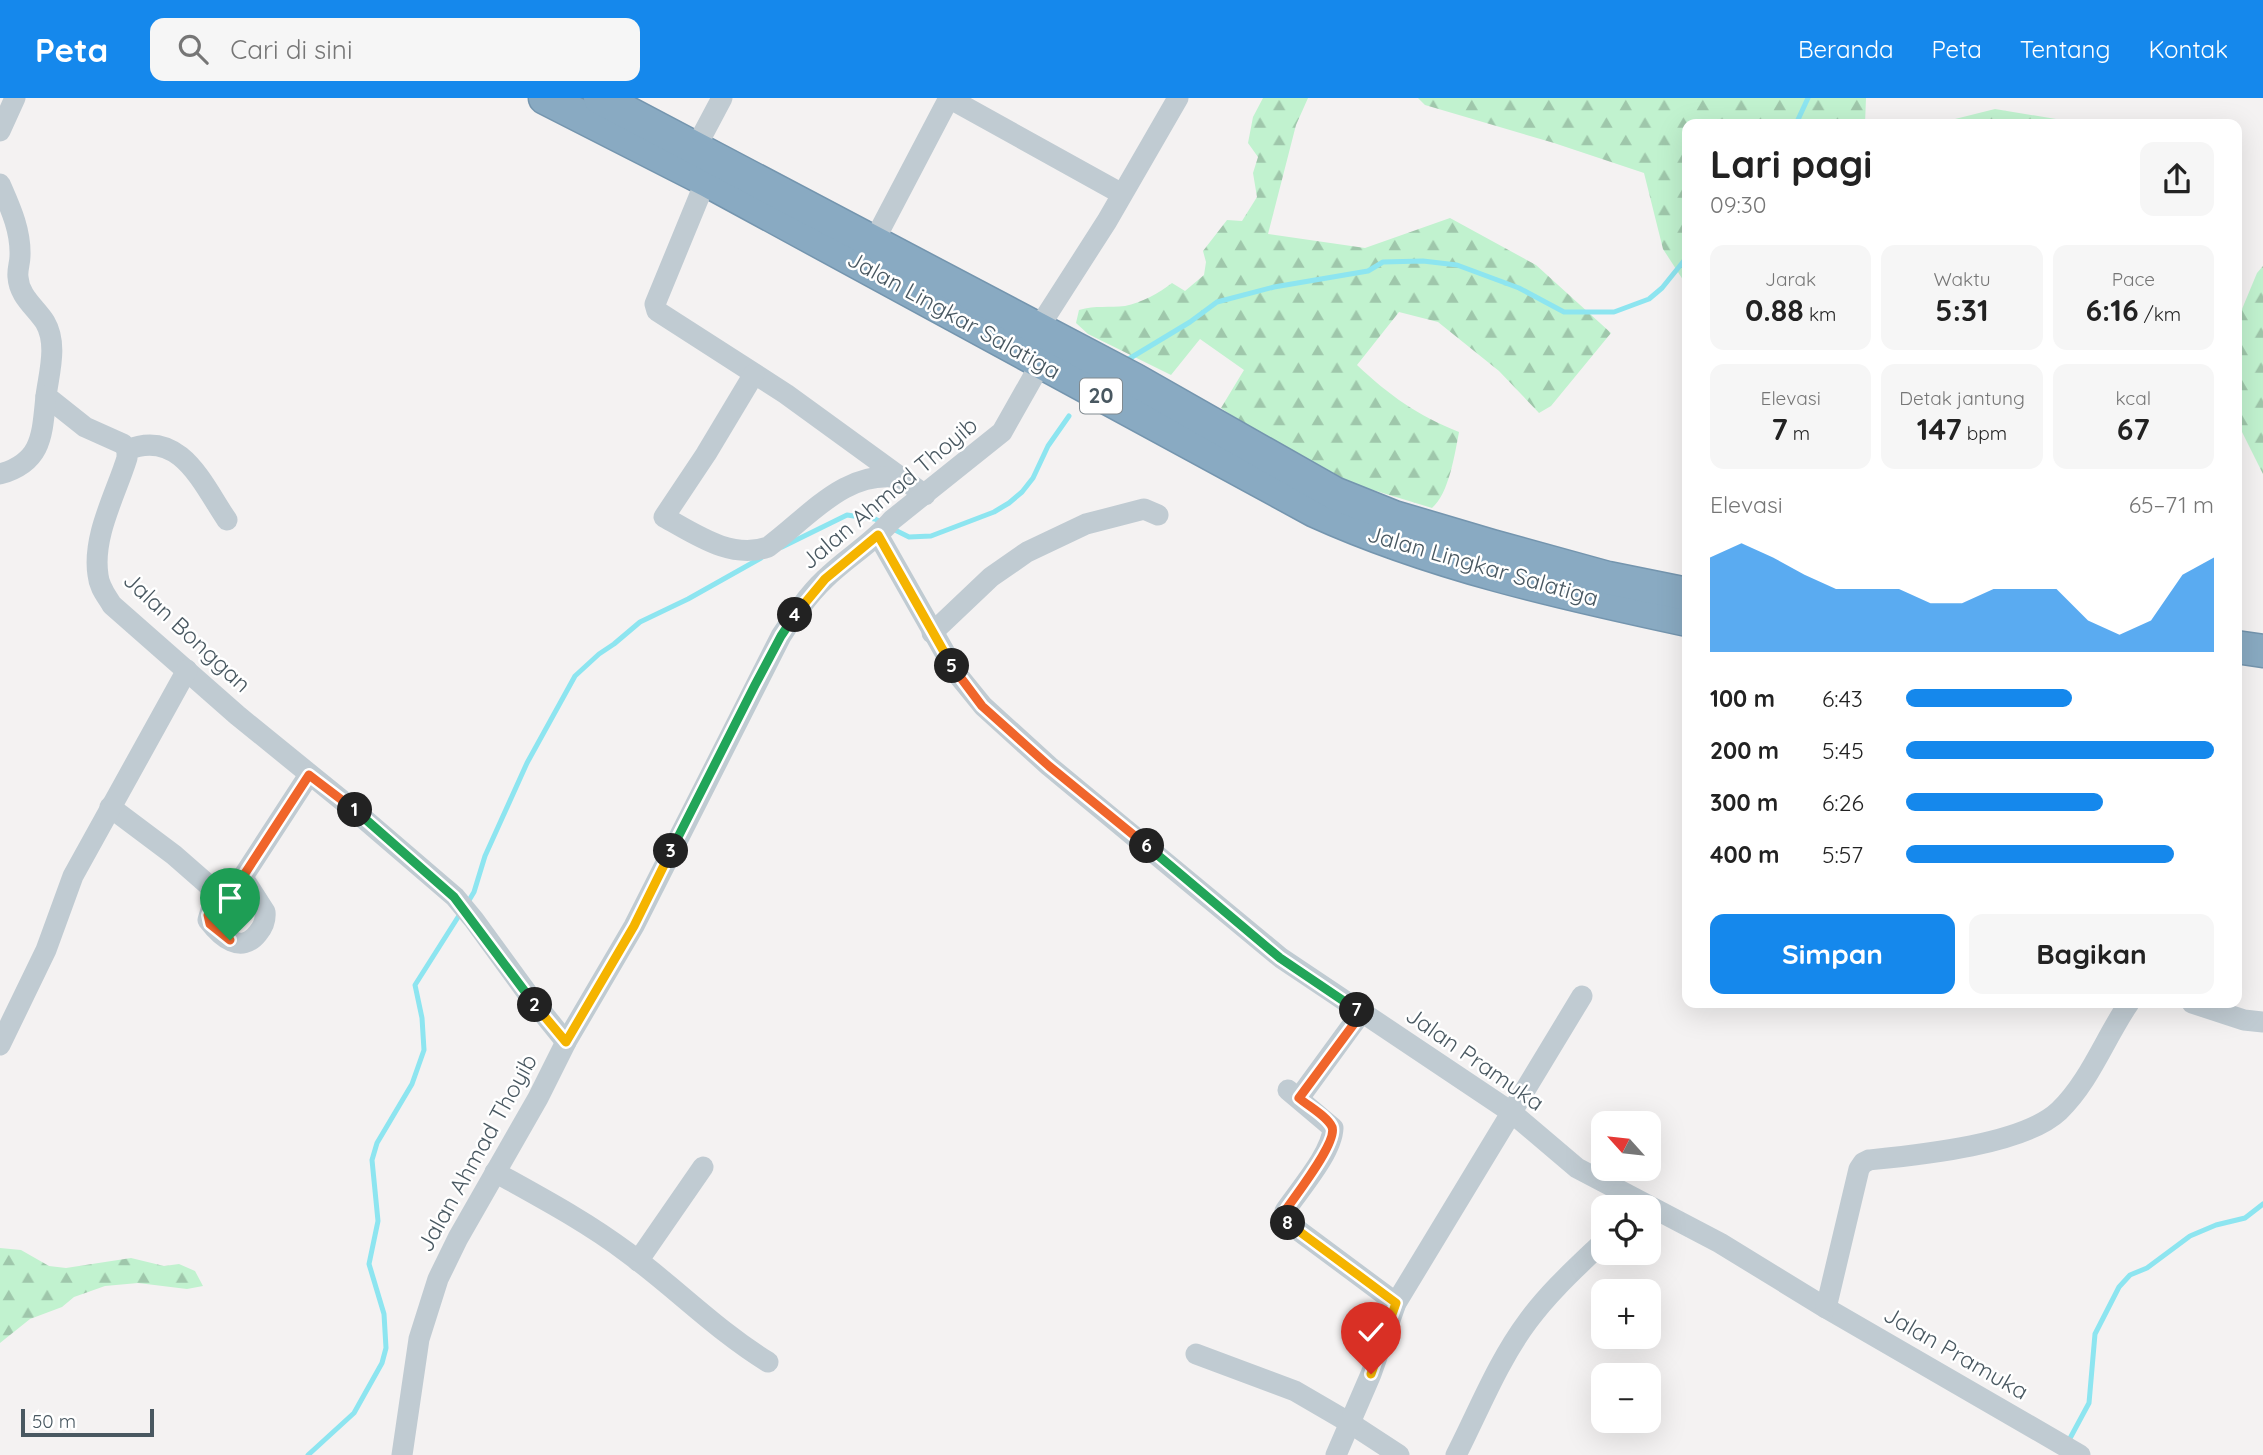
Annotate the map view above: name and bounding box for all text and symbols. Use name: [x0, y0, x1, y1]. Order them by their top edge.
search box: [150, 18, 640, 81]
text: Peta: [35, 29, 108, 70]
icon: search: [174, 30, 212, 68]
text: Cari di sini: [230, 33, 352, 66]
text: Beranda: [1798, 34, 1894, 64]
text: Peta: [1932, 34, 1982, 64]
text: Tentang: [2020, 34, 2110, 64]
text: Kontak: [2148, 34, 2228, 64]
text: Lari pagi: [1710, 140, 1872, 188]
button: share: [2140, 142, 2214, 216]
text: 09:30: [1710, 190, 1767, 219]
street label: Jalan Lingkar Salatiga: [843, 244, 1066, 385]
text: Jarak: [1765, 267, 1816, 291]
text: Waktu: [1933, 267, 1991, 291]
text: Pace: [2112, 267, 2155, 291]
text: 0.88: [1745, 291, 1804, 329]
text: 5:31: [1935, 291, 1989, 329]
text: 6:16: [2085, 291, 2139, 329]
text: km: [1804, 302, 1836, 326]
text: /km: [2139, 302, 2181, 326]
road number: 20: [1080, 378, 1122, 414]
text: Elevasi: [1761, 386, 1821, 410]
text: Detak jantung: [1899, 386, 2025, 410]
text: kcal: [2116, 386, 2151, 410]
street label: Jalan Ahmad Thoyib: [794, 410, 983, 575]
text: 7: [1771, 410, 1788, 448]
text: 147: [1917, 410, 1962, 448]
text: 67: [2117, 410, 2150, 448]
text: m: [1788, 421, 1810, 445]
text: bpm: [1962, 421, 2007, 445]
text: Elevasi: [1710, 490, 1783, 519]
text: 65–71 m: [2129, 490, 2214, 519]
street label: Jalan Lingkar Salatiga: [1364, 519, 1602, 612]
street label: Jalan Bonggan: [118, 565, 257, 698]
pin: 4: [778, 598, 812, 632]
text: 4: [789, 602, 800, 626]
pin: 5: [934, 648, 970, 684]
text: 5: [946, 653, 957, 677]
text: 100 m: [1710, 684, 1775, 713]
text: 6:43: [1822, 684, 1863, 713]
text: 200 m: [1710, 736, 1779, 765]
text: 5:45: [1822, 736, 1864, 765]
text: 300 m: [1710, 788, 1778, 817]
text: 6:26: [1822, 788, 1864, 817]
pin: 1: [338, 792, 372, 828]
text: 1: [351, 797, 358, 821]
pin: 6: [1130, 828, 1164, 864]
text: 6: [1141, 833, 1152, 857]
pin: 3: [654, 834, 688, 868]
text: 3: [665, 838, 676, 862]
text: 400 m: [1710, 840, 1779, 869]
text: 5:57: [1822, 840, 1863, 869]
pin: [200, 868, 260, 940]
icon: arrive: [211, 879, 249, 917]
button: Simpan: [1710, 914, 1955, 994]
button: Bagikan: [1969, 914, 2214, 994]
pin: 2: [518, 988, 552, 1023]
text: 2: [529, 992, 540, 1016]
pin: 7: [1340, 992, 1374, 1028]
text: 7: [1351, 997, 1362, 1021]
street label: Jalan Pramuka: [1400, 1000, 1550, 1117]
street label: Jalan Ahmad Thoyib: [410, 1049, 543, 1257]
north arrow: [1591, 1111, 1661, 1181]
map controls: [1591, 1111, 1661, 1433]
button: locate: [1591, 1195, 1661, 1265]
pin: 8: [1270, 1206, 1306, 1240]
text: 8: [1282, 1210, 1293, 1234]
button: +: [1591, 1279, 1661, 1349]
street label: Jalan Pramuka: [1879, 1299, 2034, 1406]
pin: [1341, 1302, 1401, 1374]
icon: check: [1352, 1313, 1390, 1351]
button: −: [1591, 1363, 1661, 1433]
scale bar: [21, 1406, 154, 1438]
text: 50 m: [32, 1409, 76, 1433]

